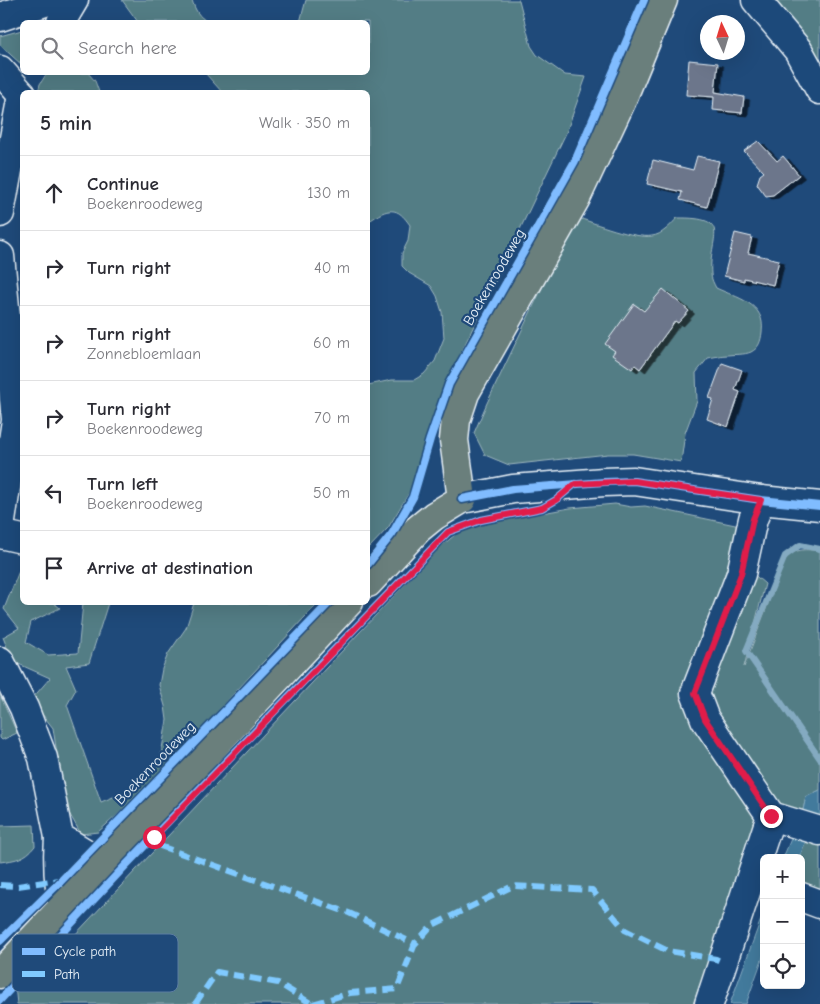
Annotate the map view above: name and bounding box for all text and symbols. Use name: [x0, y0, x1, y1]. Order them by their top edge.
north arrow: [700, 15, 745, 60]
search box: [20, 20, 370, 75]
icon: search: [38, 34, 66, 62]
text: Search here: [78, 37, 177, 59]
text: 5 min: [40, 111, 92, 135]
text: Walk · 350 m: [259, 114, 350, 132]
text: Continue: [87, 173, 159, 195]
icon: ahead: [40, 179, 68, 207]
text: 130 m: [307, 184, 350, 202]
text: Boekenroodeweg: [87, 195, 203, 213]
street label: Boekenroodeweg: [459, 225, 529, 329]
icon: right: [40, 254, 68, 282]
text: Turn right: [87, 257, 171, 279]
text: 40 m: [314, 259, 350, 277]
text: Turn right: [87, 323, 171, 345]
icon: right: [40, 329, 68, 357]
text: 60 m: [313, 334, 350, 352]
text: Zonnebloemlaan: [87, 345, 201, 363]
text: Turn right: [87, 398, 171, 420]
icon: right: [40, 404, 68, 432]
text: 70 m: [314, 409, 350, 427]
text: Boekenroodeweg: [87, 420, 203, 438]
text: Turn left: [87, 473, 158, 495]
icon: left: [40, 479, 68, 507]
text: 50 m: [313, 484, 350, 502]
text: Boekenroodeweg: [87, 495, 203, 513]
icon: arrive: [40, 554, 68, 582]
text: Arrive at destination: [87, 557, 253, 579]
street label: Boekenroodeweg: [111, 718, 199, 808]
route end: [760, 805, 783, 828]
route start: [143, 826, 166, 849]
map controls: [760, 854, 805, 989]
button: +: [760, 854, 805, 899]
button: −: [760, 899, 805, 944]
legend: [12, 934, 178, 992]
text: Cycle path: [54, 943, 116, 960]
button: locate: [760, 944, 805, 989]
text: Path: [54, 966, 80, 983]

